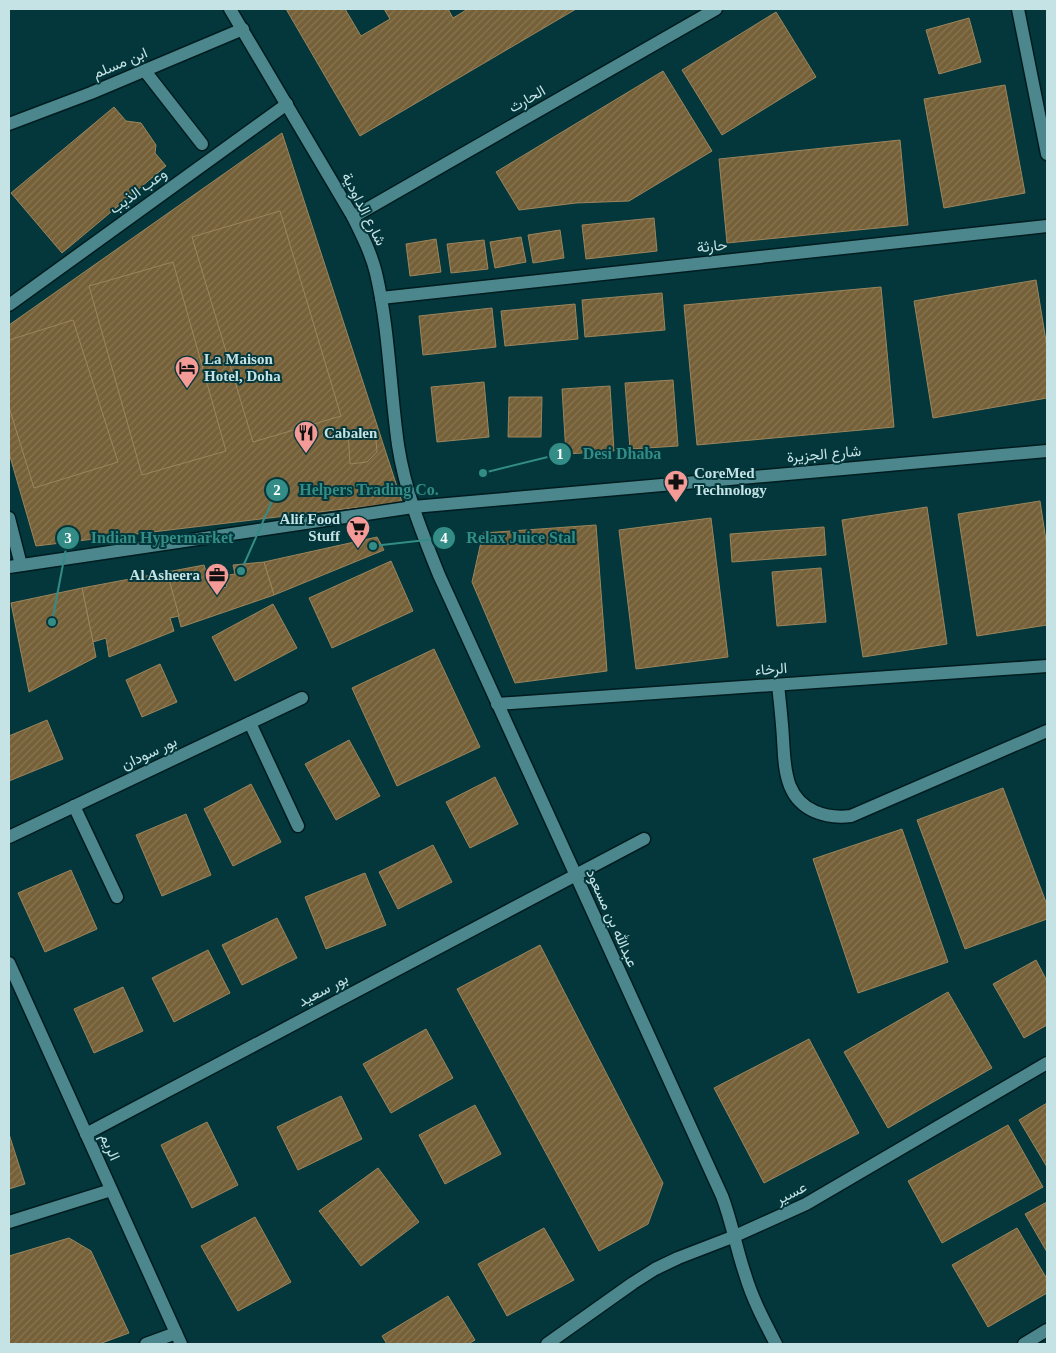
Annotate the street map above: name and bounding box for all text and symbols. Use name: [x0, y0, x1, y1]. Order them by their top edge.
street label: ابن مسلم: [90, 44, 150, 83]
street label: الحارث: [506, 82, 548, 117]
street label: وعب الذيب: [106, 165, 170, 218]
street label: شارع الداودية: [336, 170, 389, 250]
street label: حارثة: [696, 236, 728, 257]
place label: La Maison Hotel, Doha: [204, 351, 281, 384]
hotel icon: La Maison Hotel, Doha: [174, 355, 200, 389]
restaurant icon: Cabalen: [293, 420, 319, 454]
place label: Cabalen: [324, 425, 378, 441]
callout: Desi Dhaba: [548, 438, 671, 469]
street label: شارع الجزيرة: [786, 443, 862, 468]
text: Desi Dhaba: [583, 445, 661, 462]
text: 1: [556, 446, 564, 462]
place label: CoreMed Technology: [694, 465, 767, 498]
pharmacy icon: CoreMed Technology: [663, 469, 689, 503]
callout: Helpers Trading Co.: [264, 474, 449, 505]
text: Helpers Trading Co.: [299, 481, 439, 499]
text: 2: [273, 482, 281, 498]
place label: Alif Food Stuff: [280, 511, 341, 544]
supermarket icon: Alif Food Stuff: [345, 515, 371, 549]
callout: Indian Hypermarket: [56, 522, 243, 553]
callout: Relax Juice Stal: [431, 522, 586, 553]
text: Indian Hypermarket: [91, 529, 234, 547]
text: Relax Juice Stal: [466, 529, 576, 546]
text: 3: [64, 530, 72, 546]
text: 4: [440, 530, 448, 546]
office icon: Al Asheera: [204, 562, 230, 596]
place label: Al Asheera: [130, 567, 200, 583]
street label: الرخاء: [754, 660, 788, 679]
street label: بور سودان: [119, 733, 180, 774]
street label: عبدالله بن مسعود: [581, 866, 642, 971]
street label: بور سعيد: [295, 970, 351, 1011]
street label: الريم: [95, 1131, 123, 1164]
street label: عسير: [772, 1178, 810, 1209]

